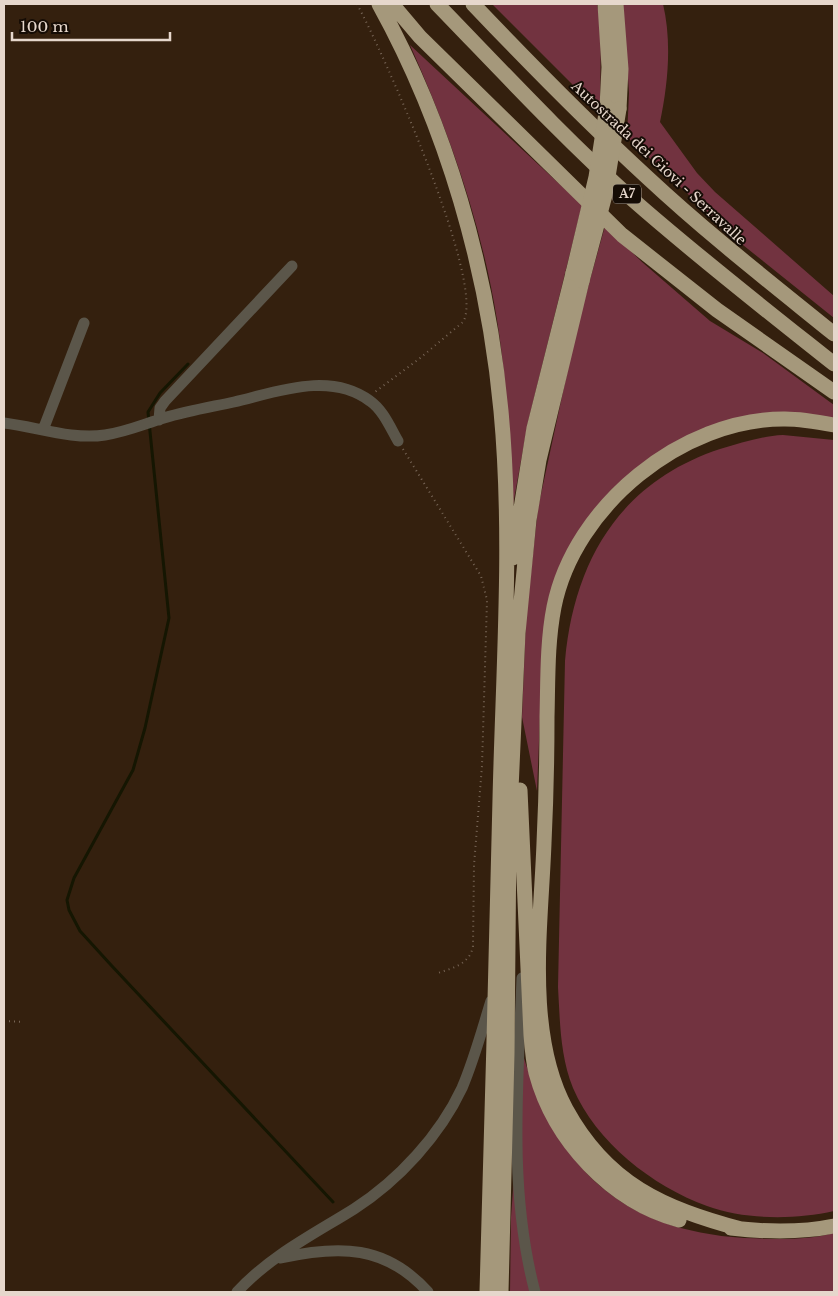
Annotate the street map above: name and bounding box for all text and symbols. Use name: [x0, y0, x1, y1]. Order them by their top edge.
scale bar: [12, 10, 170, 42]
text: 100 m: [20, 17, 69, 36]
street label: Autostrada dei Giovi - Serravalle: [567, 76, 750, 249]
road number: A7: [613, 184, 641, 203]

